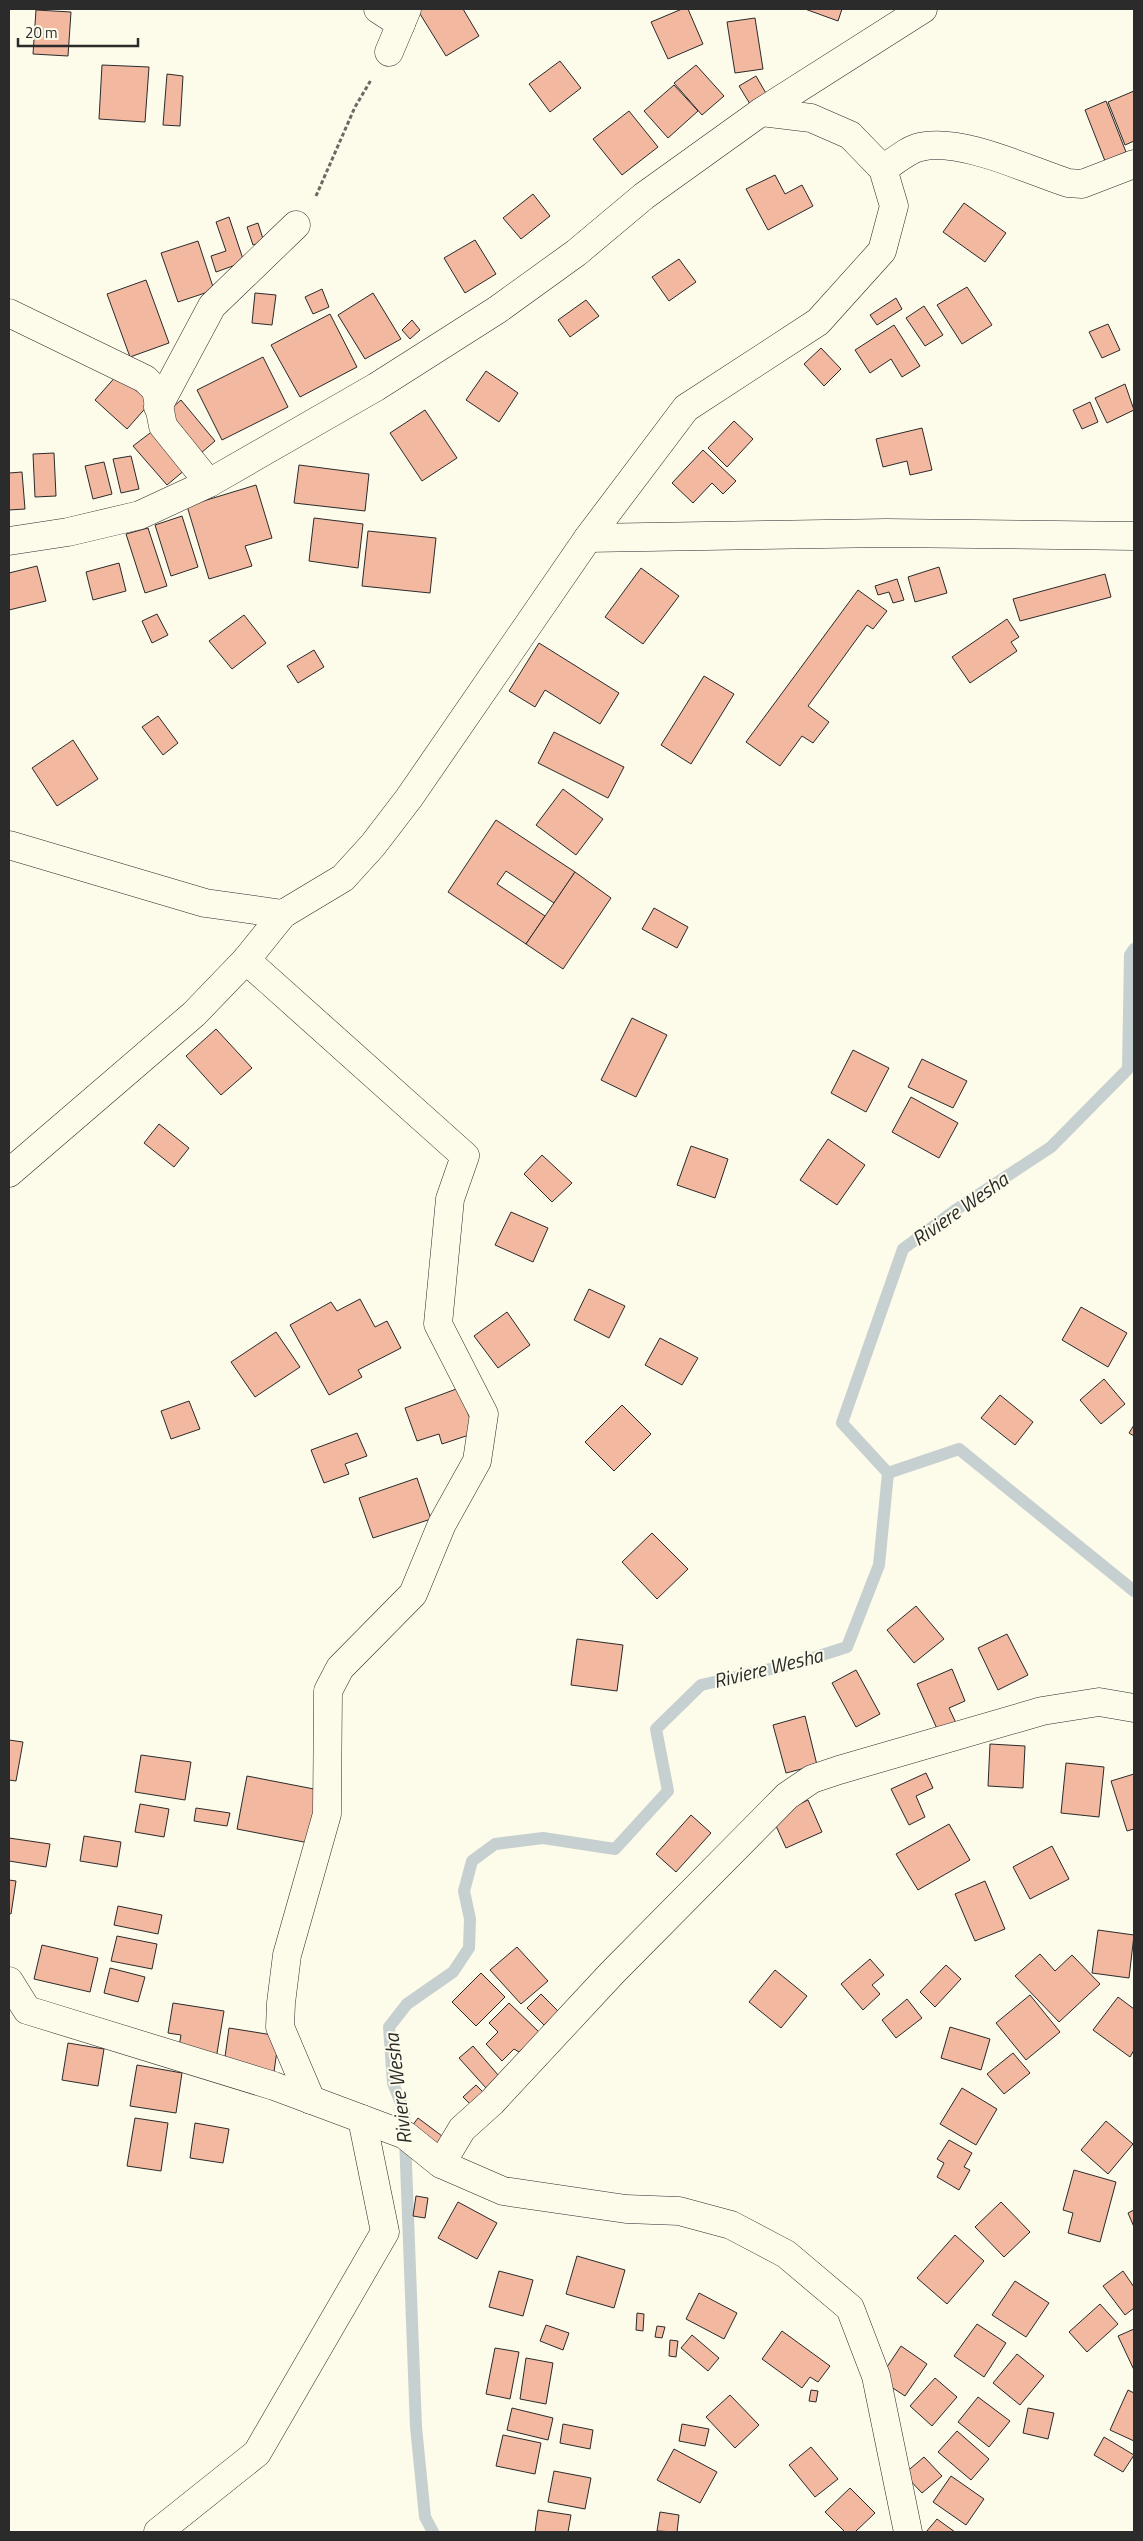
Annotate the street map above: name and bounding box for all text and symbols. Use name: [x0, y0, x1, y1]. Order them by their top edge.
scale bar: [18, 15, 138, 47]
text: 20 m: [25, 21, 58, 44]
water label: Riviere Wesha: [905, 1163, 1015, 1253]
water label: Riviere Wesha: [710, 1639, 827, 1696]
water label: Riviere Wesha: [375, 2031, 420, 2146]

